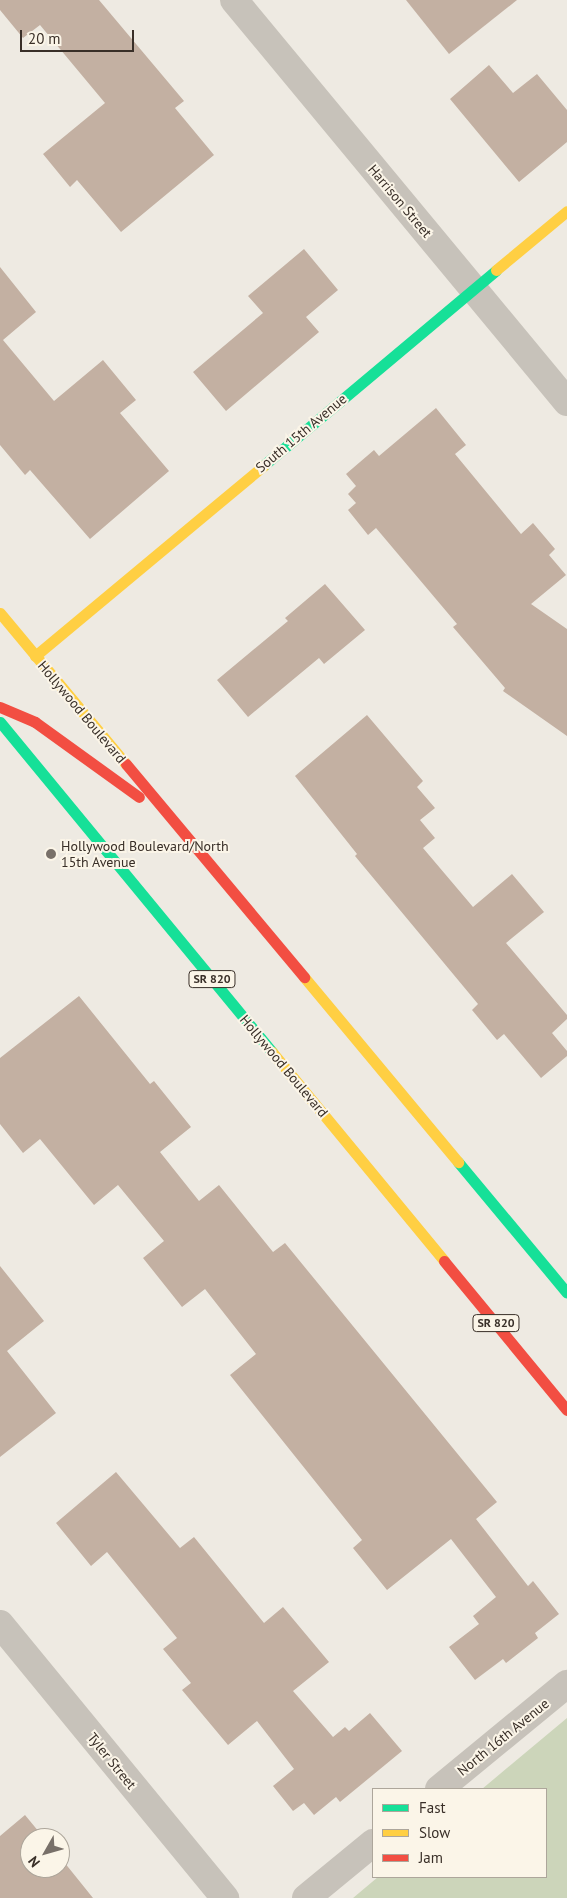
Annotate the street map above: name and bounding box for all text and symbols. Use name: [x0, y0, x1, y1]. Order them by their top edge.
scale bar: [22, 20, 136, 52]
text: 20 m: [28, 29, 61, 48]
street label: Harrison Street: [365, 161, 435, 241]
street label: South 15th Avenue: [252, 390, 350, 476]
street label: Hollywood Boulevard: [34, 657, 130, 767]
place label: Hollywood Boulevard/North 15th Avenue: [61, 838, 229, 870]
marker: Hollywood Boulevard/North 15th Avenue: [45, 848, 57, 860]
road number: SR 820: [188, 970, 236, 989]
street label: Hollywood Boulevard: [236, 1011, 332, 1121]
road number: SR 820: [472, 1314, 520, 1332]
street label: North 16th Avenue: [454, 1695, 552, 1779]
street label: Tyler Street: [84, 1729, 140, 1793]
legend: [372, 1788, 547, 1878]
text: Fast: [419, 1798, 446, 1817]
text: Slow: [419, 1823, 450, 1842]
north arrow: [20, 1828, 70, 1878]
text: Jam: [419, 1848, 443, 1867]
text: N: [24, 1852, 44, 1871]

